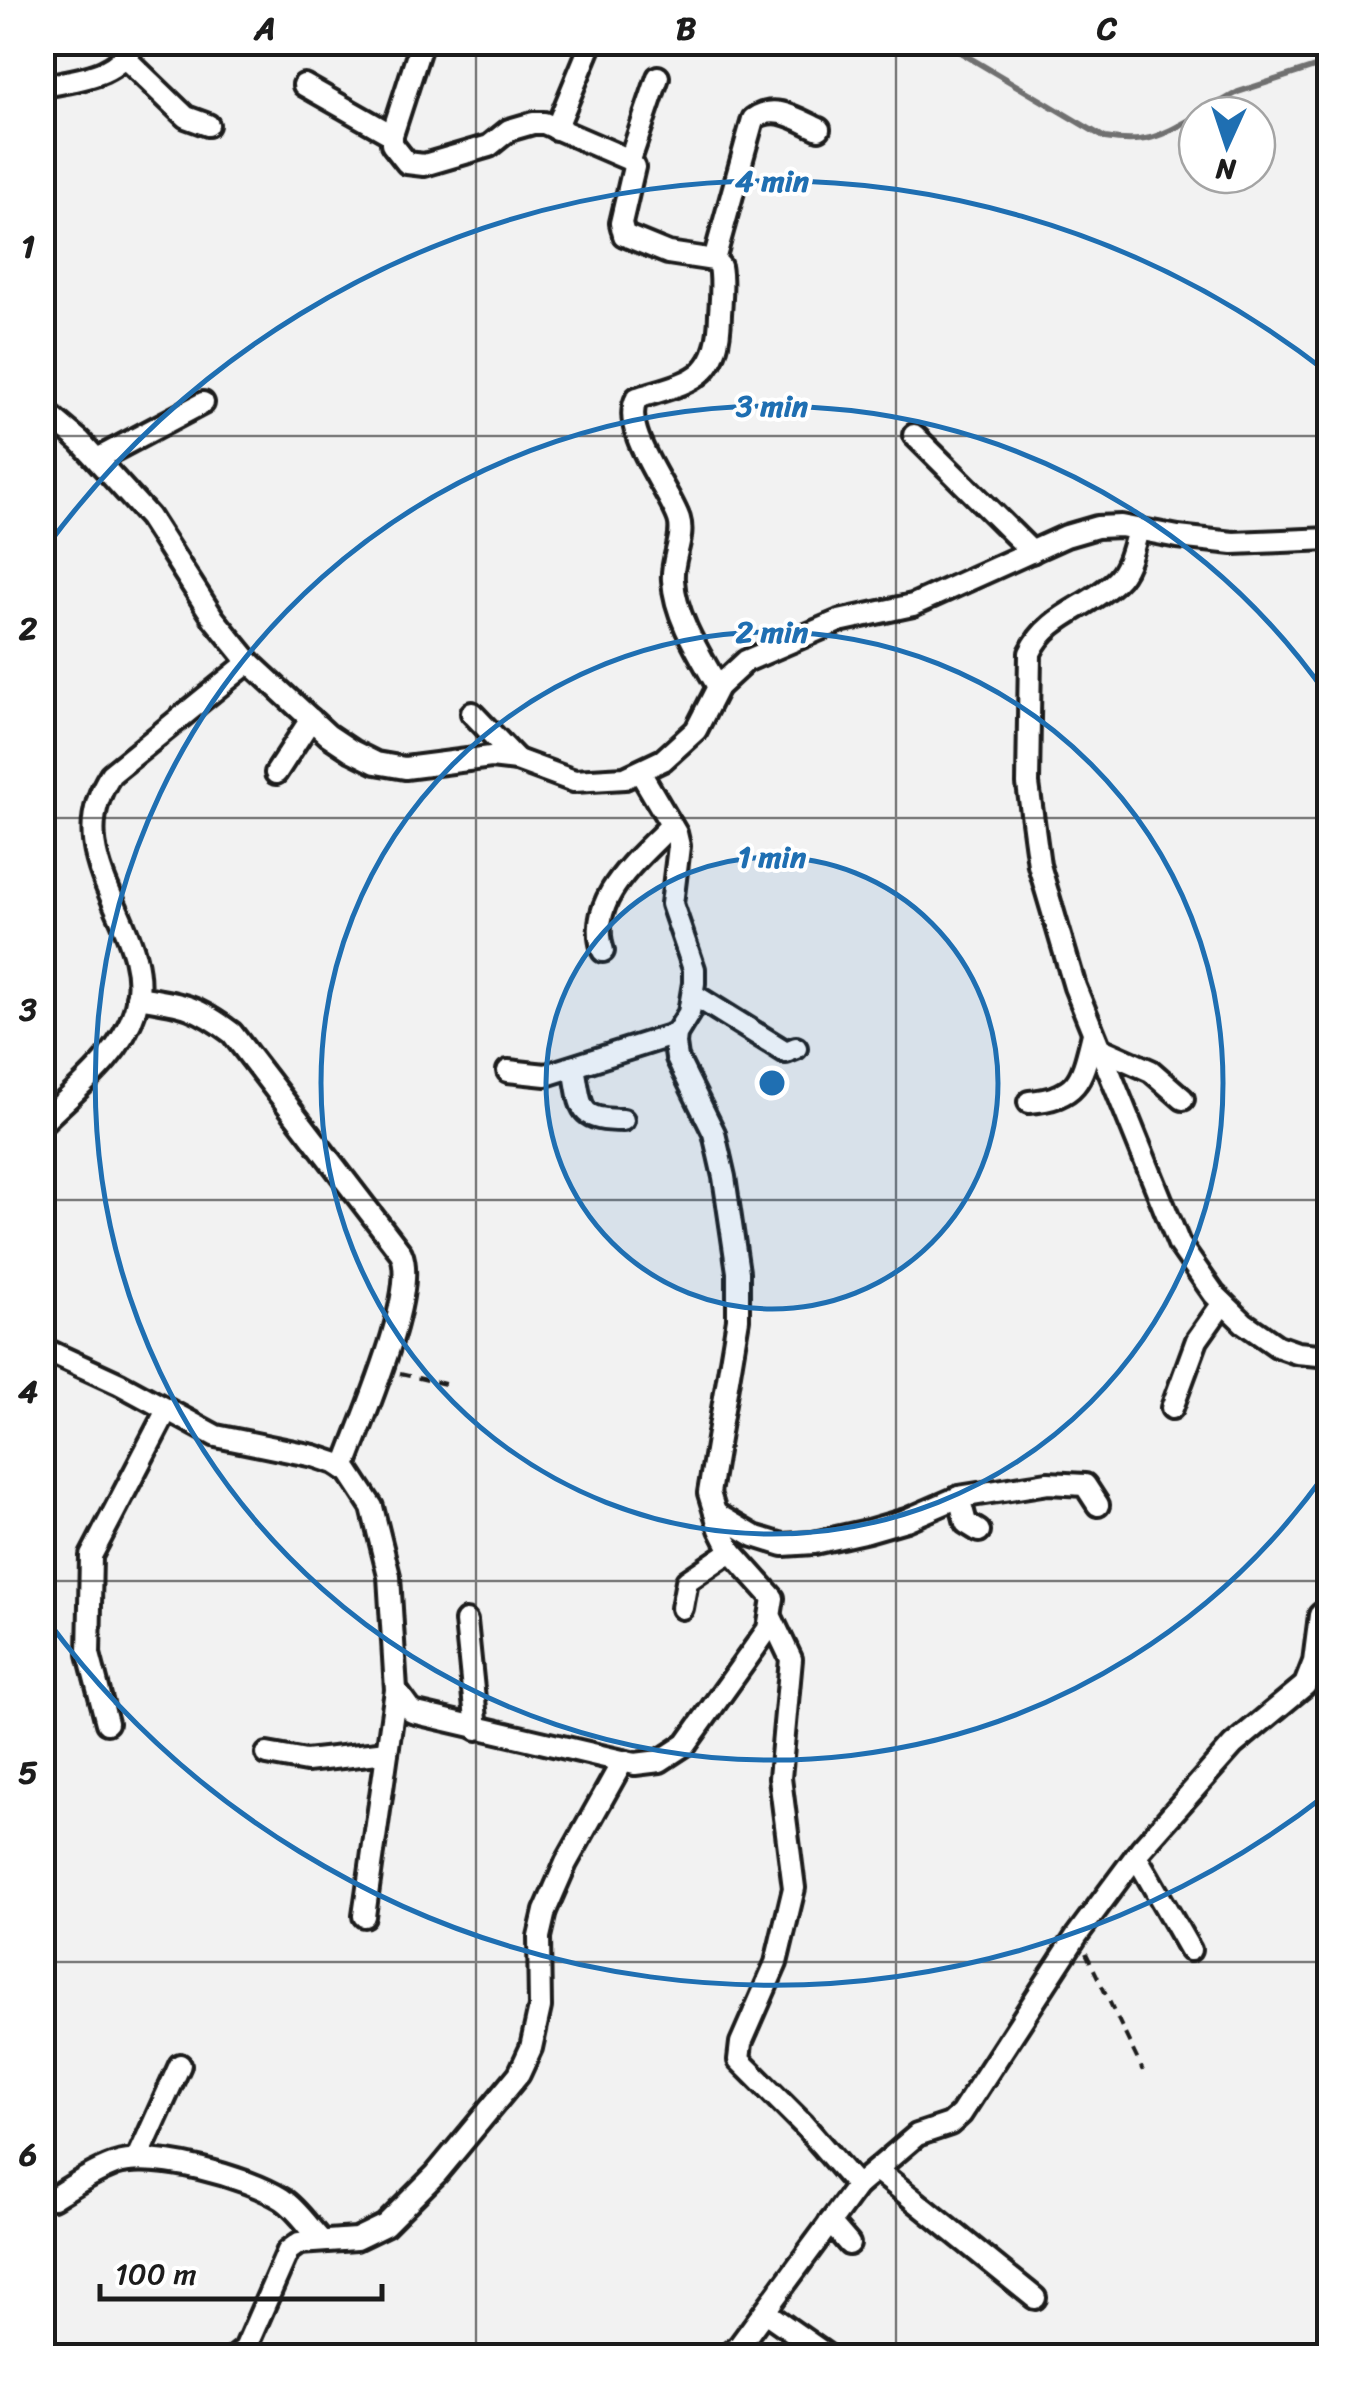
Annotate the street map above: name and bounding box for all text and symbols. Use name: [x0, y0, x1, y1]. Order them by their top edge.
text: A: [253, 0, 276, 57]
text: B: [676, 0, 696, 57]
text: C: [1096, 0, 1118, 57]
north arrow: [1177, 95, 1277, 195]
text: N: [1214, 144, 1238, 194]
text: 4 min: [735, 154, 810, 208]
text: 1: [21, 218, 35, 275]
text: 3 min: [735, 379, 809, 433]
text: 2: [19, 600, 38, 657]
text: 2 min: [736, 605, 809, 659]
text: 1 min: [738, 830, 807, 884]
text: 3: [18, 981, 37, 1038]
centre of rings: [754, 1065, 790, 1101]
text: 4: [18, 1363, 38, 1420]
text: 5: [18, 1744, 38, 1801]
text: 6: [19, 2126, 37, 2183]
scale bar: [100, 2239, 382, 2301]
text: 100 m: [115, 2247, 197, 2301]

